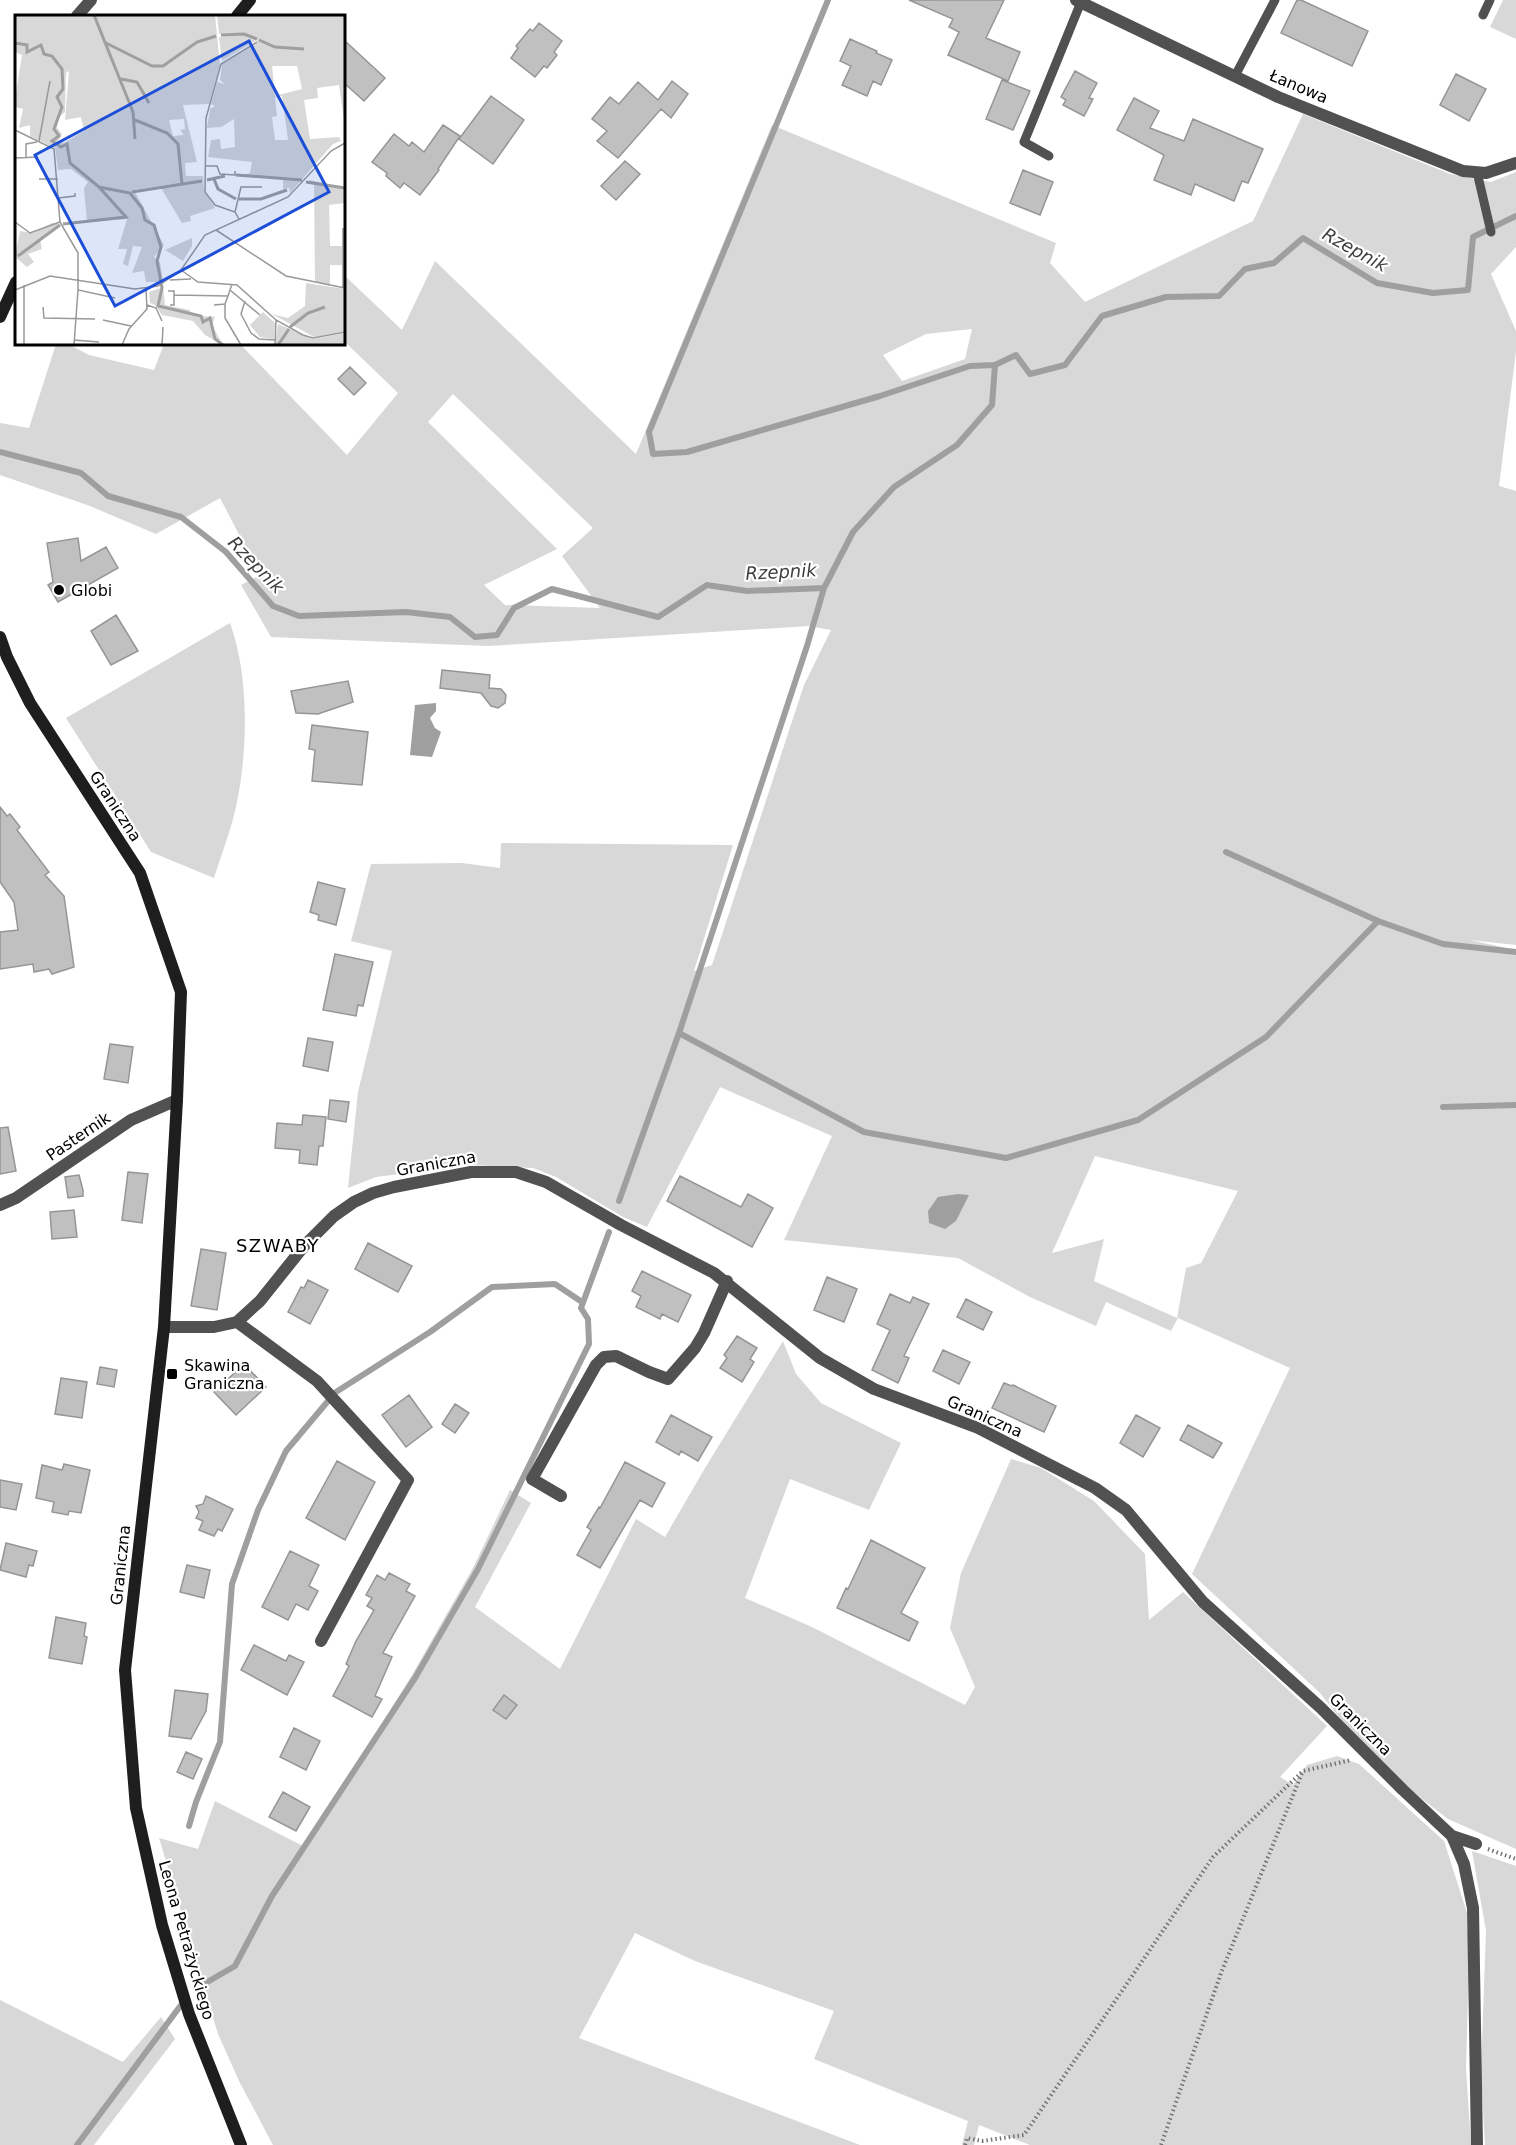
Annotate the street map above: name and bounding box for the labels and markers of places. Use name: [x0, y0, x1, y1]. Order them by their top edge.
place label: Globi: [71, 581, 112, 600]
marker: Globi: [52, 583, 66, 597]
place label: Skawina Graniczna: [184, 1356, 265, 1393]
marker: Skawina Graniczna: [165, 1367, 179, 1381]

